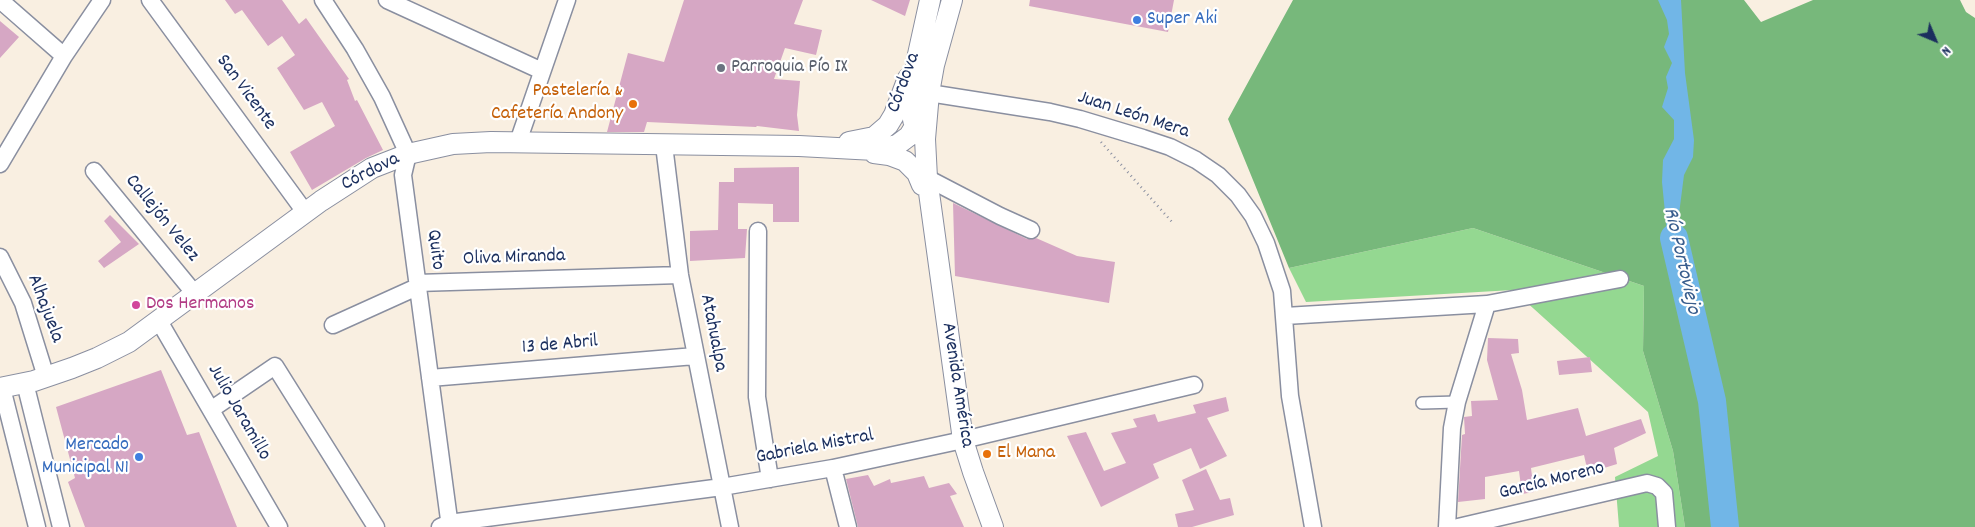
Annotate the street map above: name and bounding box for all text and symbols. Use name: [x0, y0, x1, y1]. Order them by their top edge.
place label: Super Aki: [1147, 8, 1217, 32]
marker: Super Aki: [1131, 14, 1143, 26]
north arrow: [1910, 15, 1960, 65]
text: N: [1936, 41, 1955, 60]
street label: Córdova: [883, 50, 927, 116]
street label: San Vicente: [210, 51, 280, 135]
place label: Parroquia Pío IX: [731, 56, 848, 80]
marker: Parroquia Pío IX: [715, 62, 727, 74]
place label: Pastelería & Cafetería Andony: [491, 80, 623, 127]
street label: Juan León Mera: [1074, 87, 1192, 145]
marker: Pastelería & Cafetería Andony: [627, 98, 639, 110]
street label: Córdova: [338, 148, 404, 198]
street label: Callejón Velez: [119, 171, 203, 267]
water label: Río Portoviejo: [1655, 205, 1705, 317]
street label: Quito: [420, 229, 448, 271]
street label: Oliva Miranda: [462, 245, 566, 273]
street label: Alhajuela: [20, 272, 68, 346]
street label: Atahualpa: [693, 292, 731, 374]
place label: Dos Hermanos: [146, 293, 254, 317]
marker: Dos Hermanos: [130, 299, 142, 311]
street label: Avenida América: [934, 321, 978, 449]
street label: 13 de Abril: [521, 331, 599, 361]
street label: Julio Jaramillo: [201, 361, 275, 465]
street label: Gabriela Mistral: [754, 425, 876, 471]
place label: Mercado Municipal N1: [42, 434, 129, 481]
place label: El Mana: [997, 442, 1055, 466]
marker: El Mana: [981, 448, 993, 460]
marker: Mercado Municipal N1: [133, 451, 145, 463]
street label: García Moreno: [1497, 457, 1607, 507]

